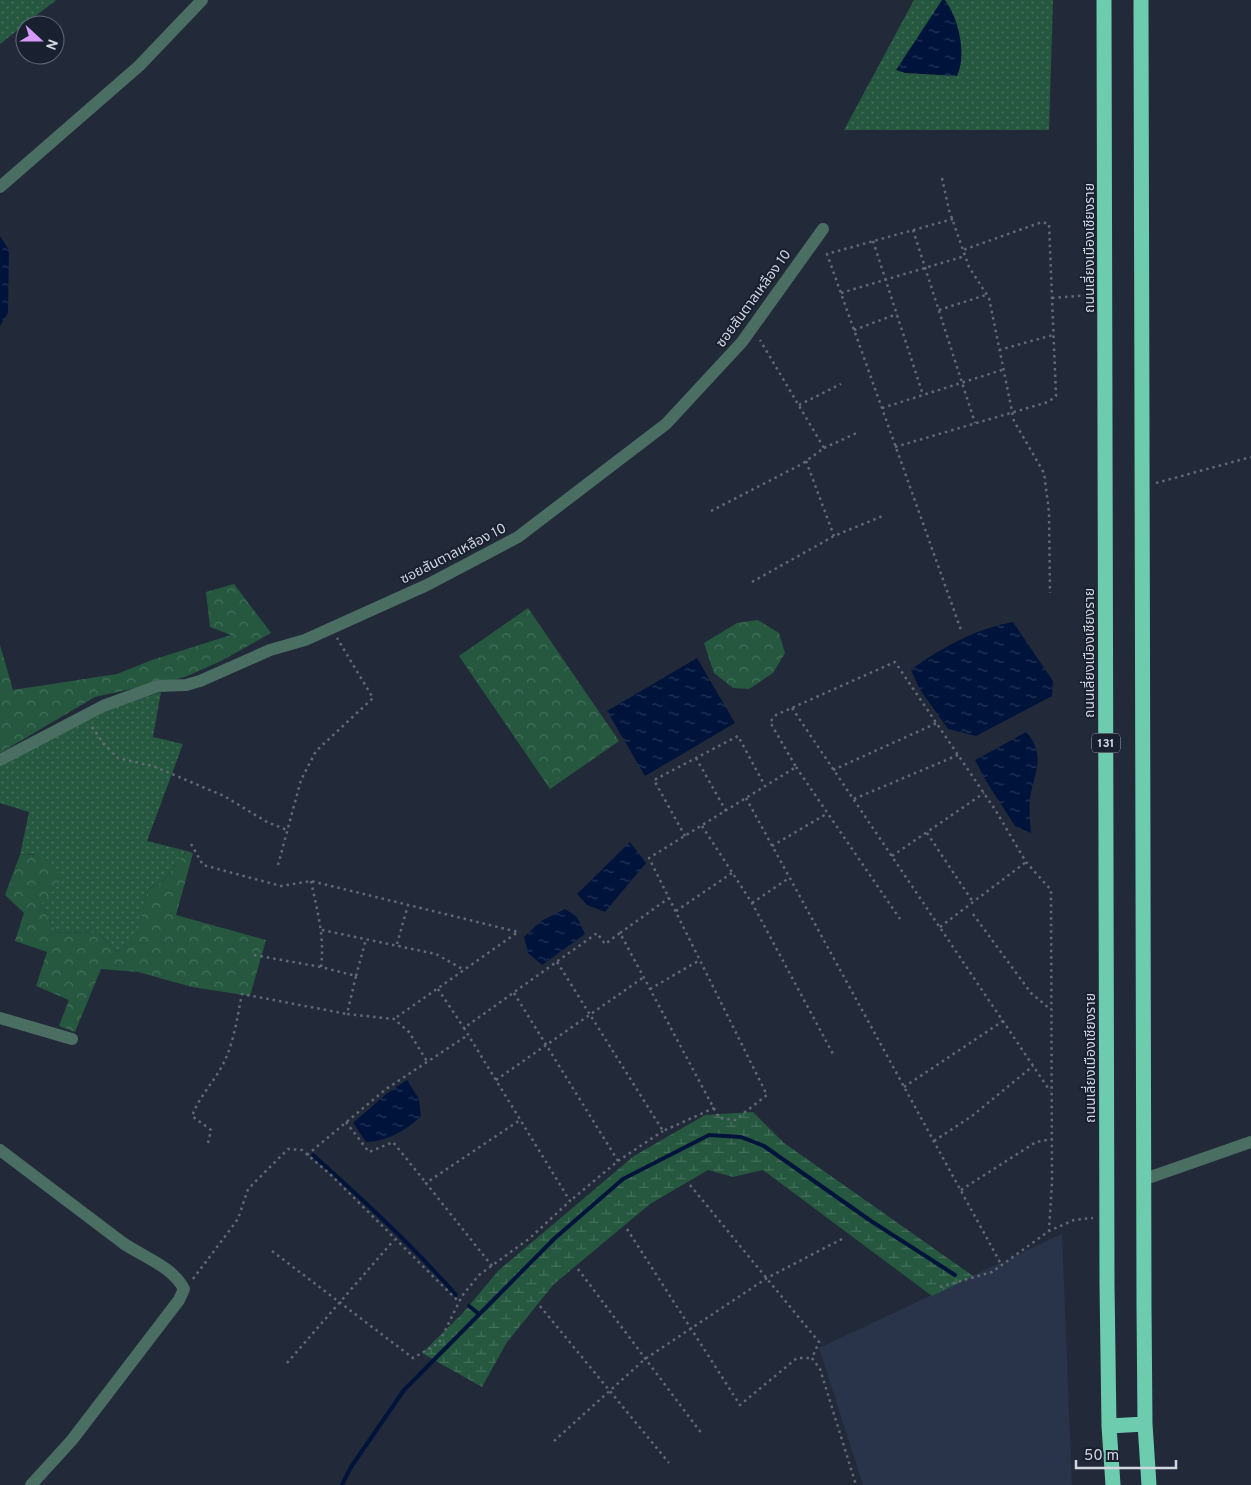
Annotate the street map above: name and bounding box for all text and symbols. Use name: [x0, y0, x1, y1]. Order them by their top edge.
north arrow: [15, 15, 65, 65]
text: N: [41, 36, 60, 52]
street label: ถนนเลี่ยงเมืองเชียงราย: [1079, 183, 1099, 313]
street label: ซอยสันตาลเหลือง 10: [713, 247, 795, 351]
street label: ซอยสันตาลเหลือง 10: [398, 520, 510, 588]
street label: ถนนเลี่ยงเมืองเชียงราย: [1079, 588, 1099, 718]
road number: 131: [1092, 734, 1120, 752]
street label: ถนนเลี่ยงเมืองเชียงราย: [1080, 993, 1100, 1123]
scale bar: [1076, 1438, 1176, 1470]
text: 50 m: [1084, 1447, 1119, 1466]

